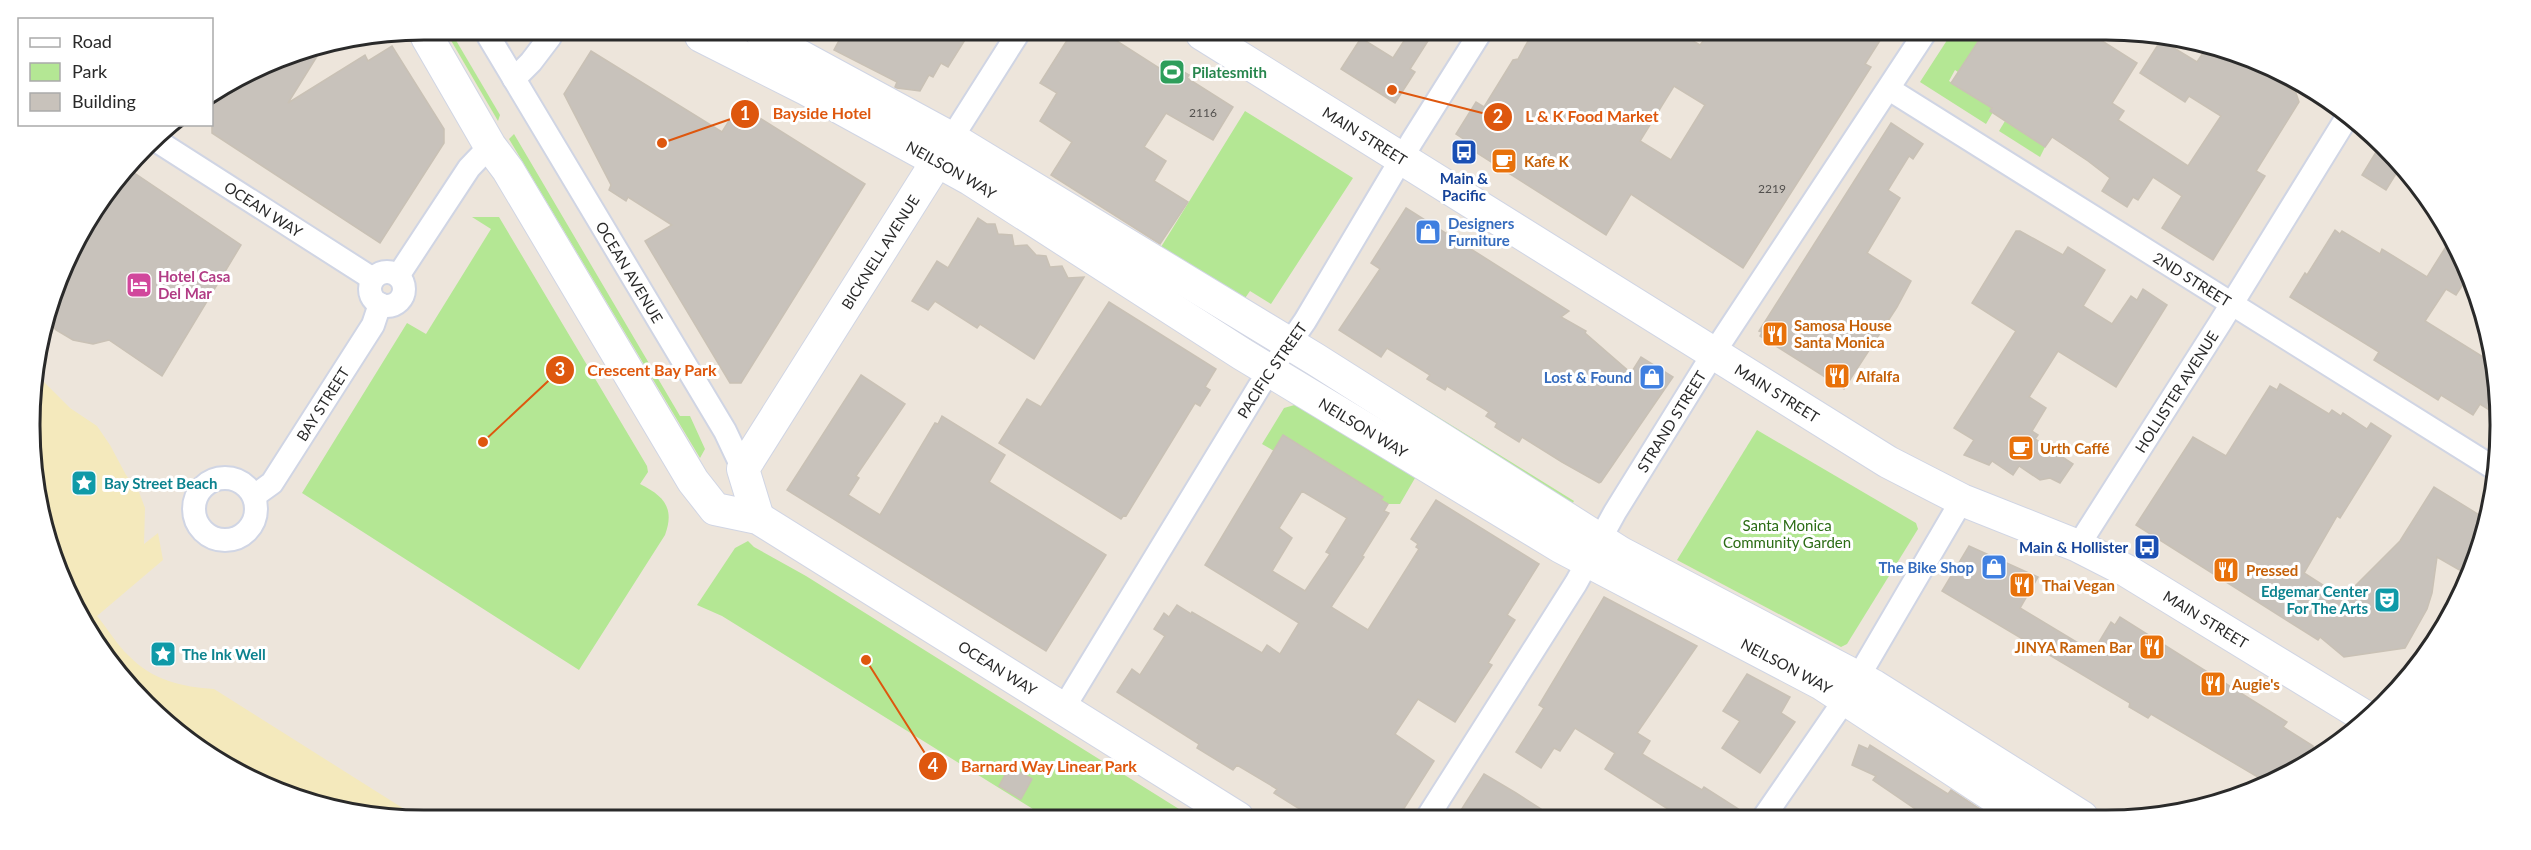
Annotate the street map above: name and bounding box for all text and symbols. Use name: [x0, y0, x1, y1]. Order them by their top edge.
legend: [18, 18, 213, 126]
text: Road: [72, 30, 112, 52]
sports icon: Pilatesmith: [1157, 57, 1187, 87]
text: Park: [72, 60, 108, 82]
place label: Pilatesmith: [1192, 63, 1267, 81]
text: Building: [72, 90, 136, 112]
callout: Bayside Hotel: [730, 97, 883, 131]
callout: L & K Food Market: [1483, 100, 1671, 134]
text: 1: [740, 102, 750, 124]
text: Bayside Hotel: [773, 103, 871, 122]
street label: MAIN STREET: [1319, 103, 1411, 169]
house number: 2116: [1189, 105, 1217, 120]
text: 2: [1493, 105, 1503, 127]
text: L & K Food Market: [1525, 106, 1659, 125]
street label: NEILSON WAY: [903, 137, 1000, 203]
bus stop icon: Main & Pacific: [1449, 137, 1479, 167]
cafe icon: Kafe K: [1489, 146, 1519, 176]
place label: Kafe K: [1524, 152, 1570, 170]
place label: Main & Pacific: [1440, 169, 1488, 204]
street label: OCEAN WAY: [221, 177, 307, 241]
house number: 2219: [1758, 181, 1786, 196]
street label: BICKNELL AVENUE: [837, 191, 923, 312]
place label: Designers Furniture: [1448, 214, 1515, 249]
shop icon: Designers Furniture: [1413, 217, 1443, 247]
street label: OCEAN AVENUE: [593, 218, 667, 326]
street label: 2ND STREET: [2150, 248, 2235, 310]
place label: Hotel Casa Del Mar: [158, 267, 230, 302]
hotel icon: Hotel Casa Del Mar: [124, 270, 154, 300]
place label: Samosa House Santa Monica: [1794, 316, 1892, 351]
street label: PACIFIC STREET: [1233, 319, 1310, 421]
restaurant icon: Samosa House Santa Monica: [1760, 319, 1790, 349]
street label: HOLLISTER AVENUE: [2131, 327, 2222, 456]
callout: Crescent Bay Park: [545, 353, 728, 387]
text: 3: [555, 358, 565, 380]
text: Crescent Bay Park: [587, 360, 717, 379]
street label: MAIN STREET: [1732, 360, 1823, 426]
restaurant icon: Alfalfa: [1822, 361, 1852, 391]
shop icon: Lost & Found: [1637, 362, 1667, 392]
street label: BAY STREET: [292, 364, 353, 444]
street label: STRAND STREET: [1633, 367, 1710, 475]
place label: Alfalfa: [1855, 367, 1900, 385]
place label: Lost & Found: [1544, 368, 1632, 386]
street label: NEILSON WAY: [1316, 394, 1412, 462]
cafe icon: Urth Caffé: [2006, 433, 2036, 463]
place label: Urth Caffé: [2040, 439, 2110, 457]
place icon: Bay Street Beach: [69, 468, 99, 498]
place label: Bay Street Beach: [104, 474, 217, 492]
park label: Santa Monica Community Garden: [1723, 516, 1851, 551]
bus stop icon: Main & Hollister: [2132, 532, 2162, 562]
place label: Main & Hollister: [2019, 538, 2128, 556]
shop icon: The Bike Shop: [1979, 552, 2009, 582]
restaurant icon: Pressed: [2211, 555, 2241, 585]
place label: The Bike Shop: [1878, 558, 1974, 576]
place label: Pressed: [2246, 561, 2298, 579]
restaurant icon: Thai Vegan: [2007, 570, 2037, 600]
place label: Thai Vegan: [2042, 576, 2115, 594]
place label: Edgemar Center For The Arts: [2261, 582, 2368, 617]
theatre icon: Edgemar Center For The Arts: [2372, 585, 2402, 615]
street label: MAIN STREET: [2160, 586, 2252, 652]
restaurant icon: JINYA Ramen Bar: [2137, 632, 2167, 662]
street label: NEILSON WAY: [1738, 634, 1836, 698]
street label: OCEAN WAY: [955, 637, 1041, 699]
place label: JINYA Ramen Bar: [2015, 638, 2132, 656]
place icon: The Ink Well: [148, 639, 178, 669]
place label: The Ink Well: [182, 645, 266, 663]
restaurant icon: Augie's: [2198, 669, 2228, 699]
place label: Augie's: [2231, 675, 2280, 693]
callout: Barnard Way Linear Park: [918, 749, 1149, 783]
text: 4: [928, 754, 938, 776]
text: Barnard Way Linear Park: [961, 756, 1137, 775]

